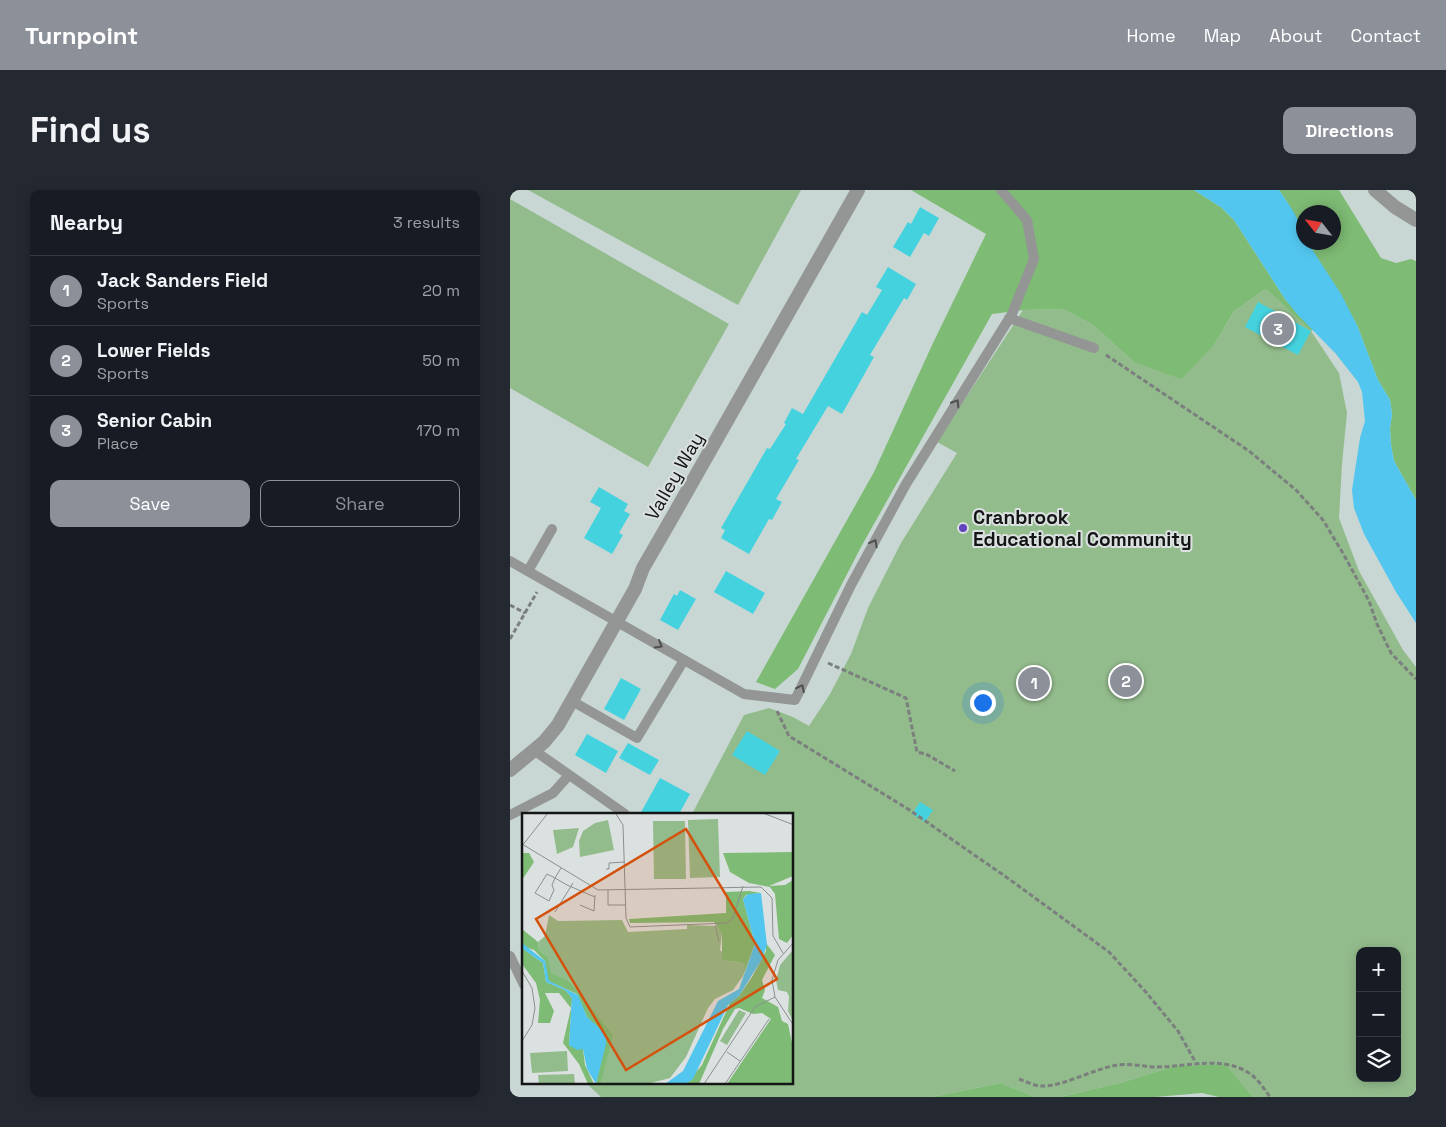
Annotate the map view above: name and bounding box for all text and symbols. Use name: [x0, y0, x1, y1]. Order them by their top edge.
text: Turnpoint: [25, 20, 138, 51]
text: Home: [1127, 24, 1176, 47]
text: Map: [1204, 24, 1241, 47]
text: About: [1269, 24, 1323, 47]
text: Contact: [1351, 24, 1421, 47]
button: Directions: [1283, 107, 1416, 154]
text: Find us: [30, 108, 151, 152]
north arrow: [1296, 205, 1341, 250]
text: Nearby: [50, 209, 123, 236]
text: 3 results: [393, 212, 460, 233]
text: Jack Sanders Field: [97, 268, 268, 293]
text: 1: [62, 280, 70, 301]
text: 20 m: [422, 280, 460, 301]
text: Sports: [97, 293, 149, 314]
pin: 3: [1262, 310, 1294, 348]
text: Lower Fields: [97, 338, 210, 363]
text: 2: [61, 350, 71, 371]
text: 50 m: [422, 350, 460, 371]
text: Sports: [97, 363, 149, 384]
one-way arrow: [950, 399, 960, 408]
text: Senior Cabin: [97, 408, 212, 433]
text: 3: [61, 420, 71, 441]
text: 170 m: [416, 420, 460, 441]
street label: Valley Way: [639, 428, 710, 525]
text: Place: [97, 433, 139, 454]
button: Save: [50, 480, 250, 527]
button: Share: [260, 480, 460, 527]
place label: Cranbrook Educational Community: [973, 505, 1192, 552]
marker: Cranbrook Educational Community: [957, 522, 969, 534]
one-way arrow: [868, 539, 878, 548]
one-way arrow: [653, 639, 662, 649]
pin: 2: [1110, 662, 1142, 700]
pin: 1: [1018, 664, 1050, 702]
one-way arrow: [794, 684, 805, 693]
your location: [970, 690, 996, 716]
inset map: [522, 813, 794, 1084]
map controls: [1356, 947, 1401, 1082]
button: +: [1356, 947, 1401, 992]
button: −: [1356, 992, 1401, 1037]
button: layers: [1356, 1037, 1401, 1082]

